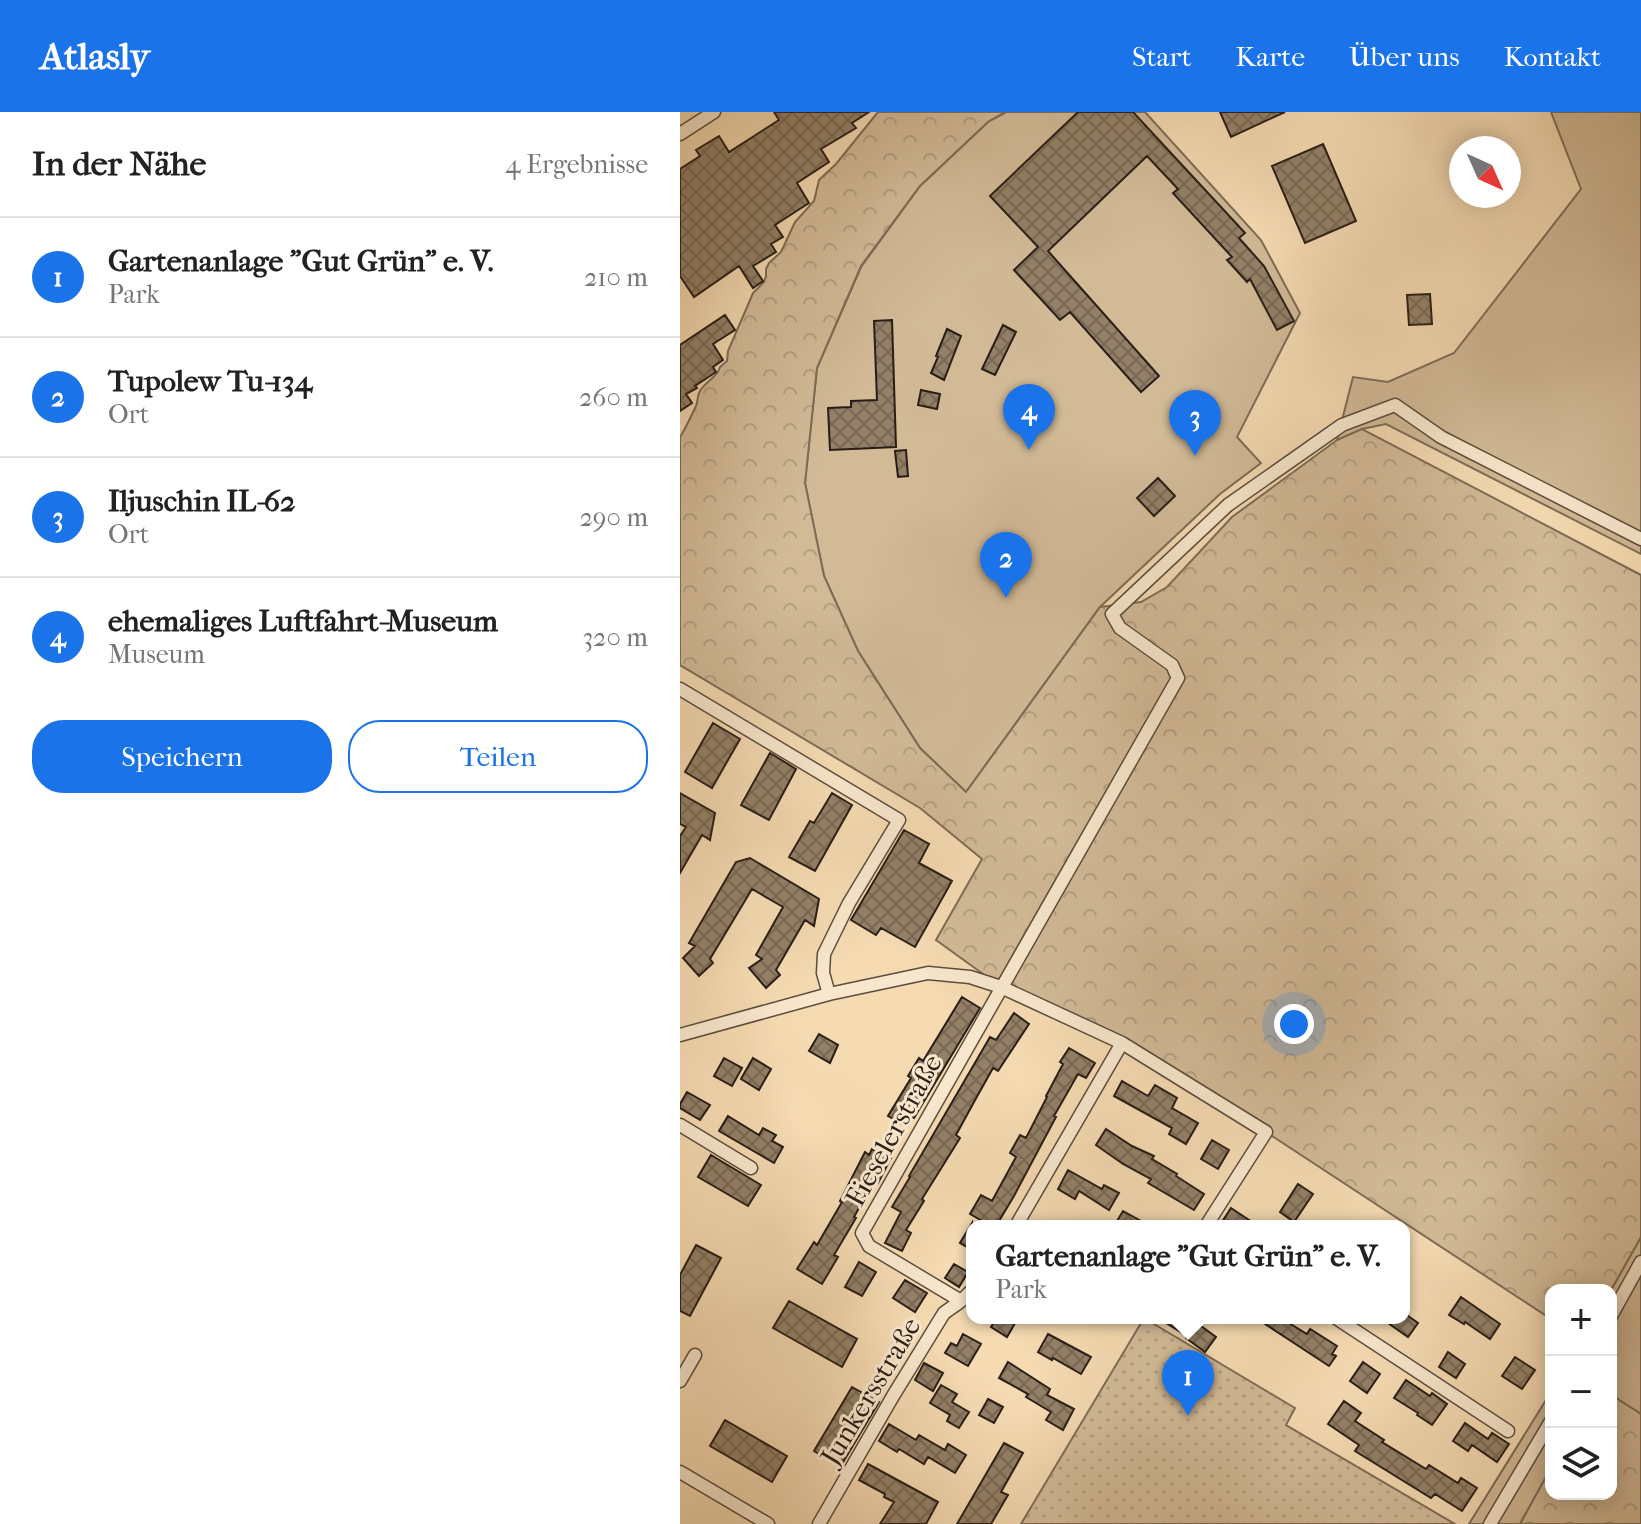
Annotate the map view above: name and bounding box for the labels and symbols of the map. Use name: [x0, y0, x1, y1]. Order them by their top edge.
north arrow: [1449, 136, 1521, 208]
pin: 4: [1003, 384, 1055, 450]
pin: 3: [1169, 390, 1221, 456]
pin: 2: [980, 532, 1032, 598]
your location: [1274, 1004, 1314, 1044]
street label: Fieselerstraße: [838, 1048, 949, 1212]
street label: Junkersstraße: [812, 1311, 928, 1473]
pin: 1: [1162, 1350, 1214, 1416]

